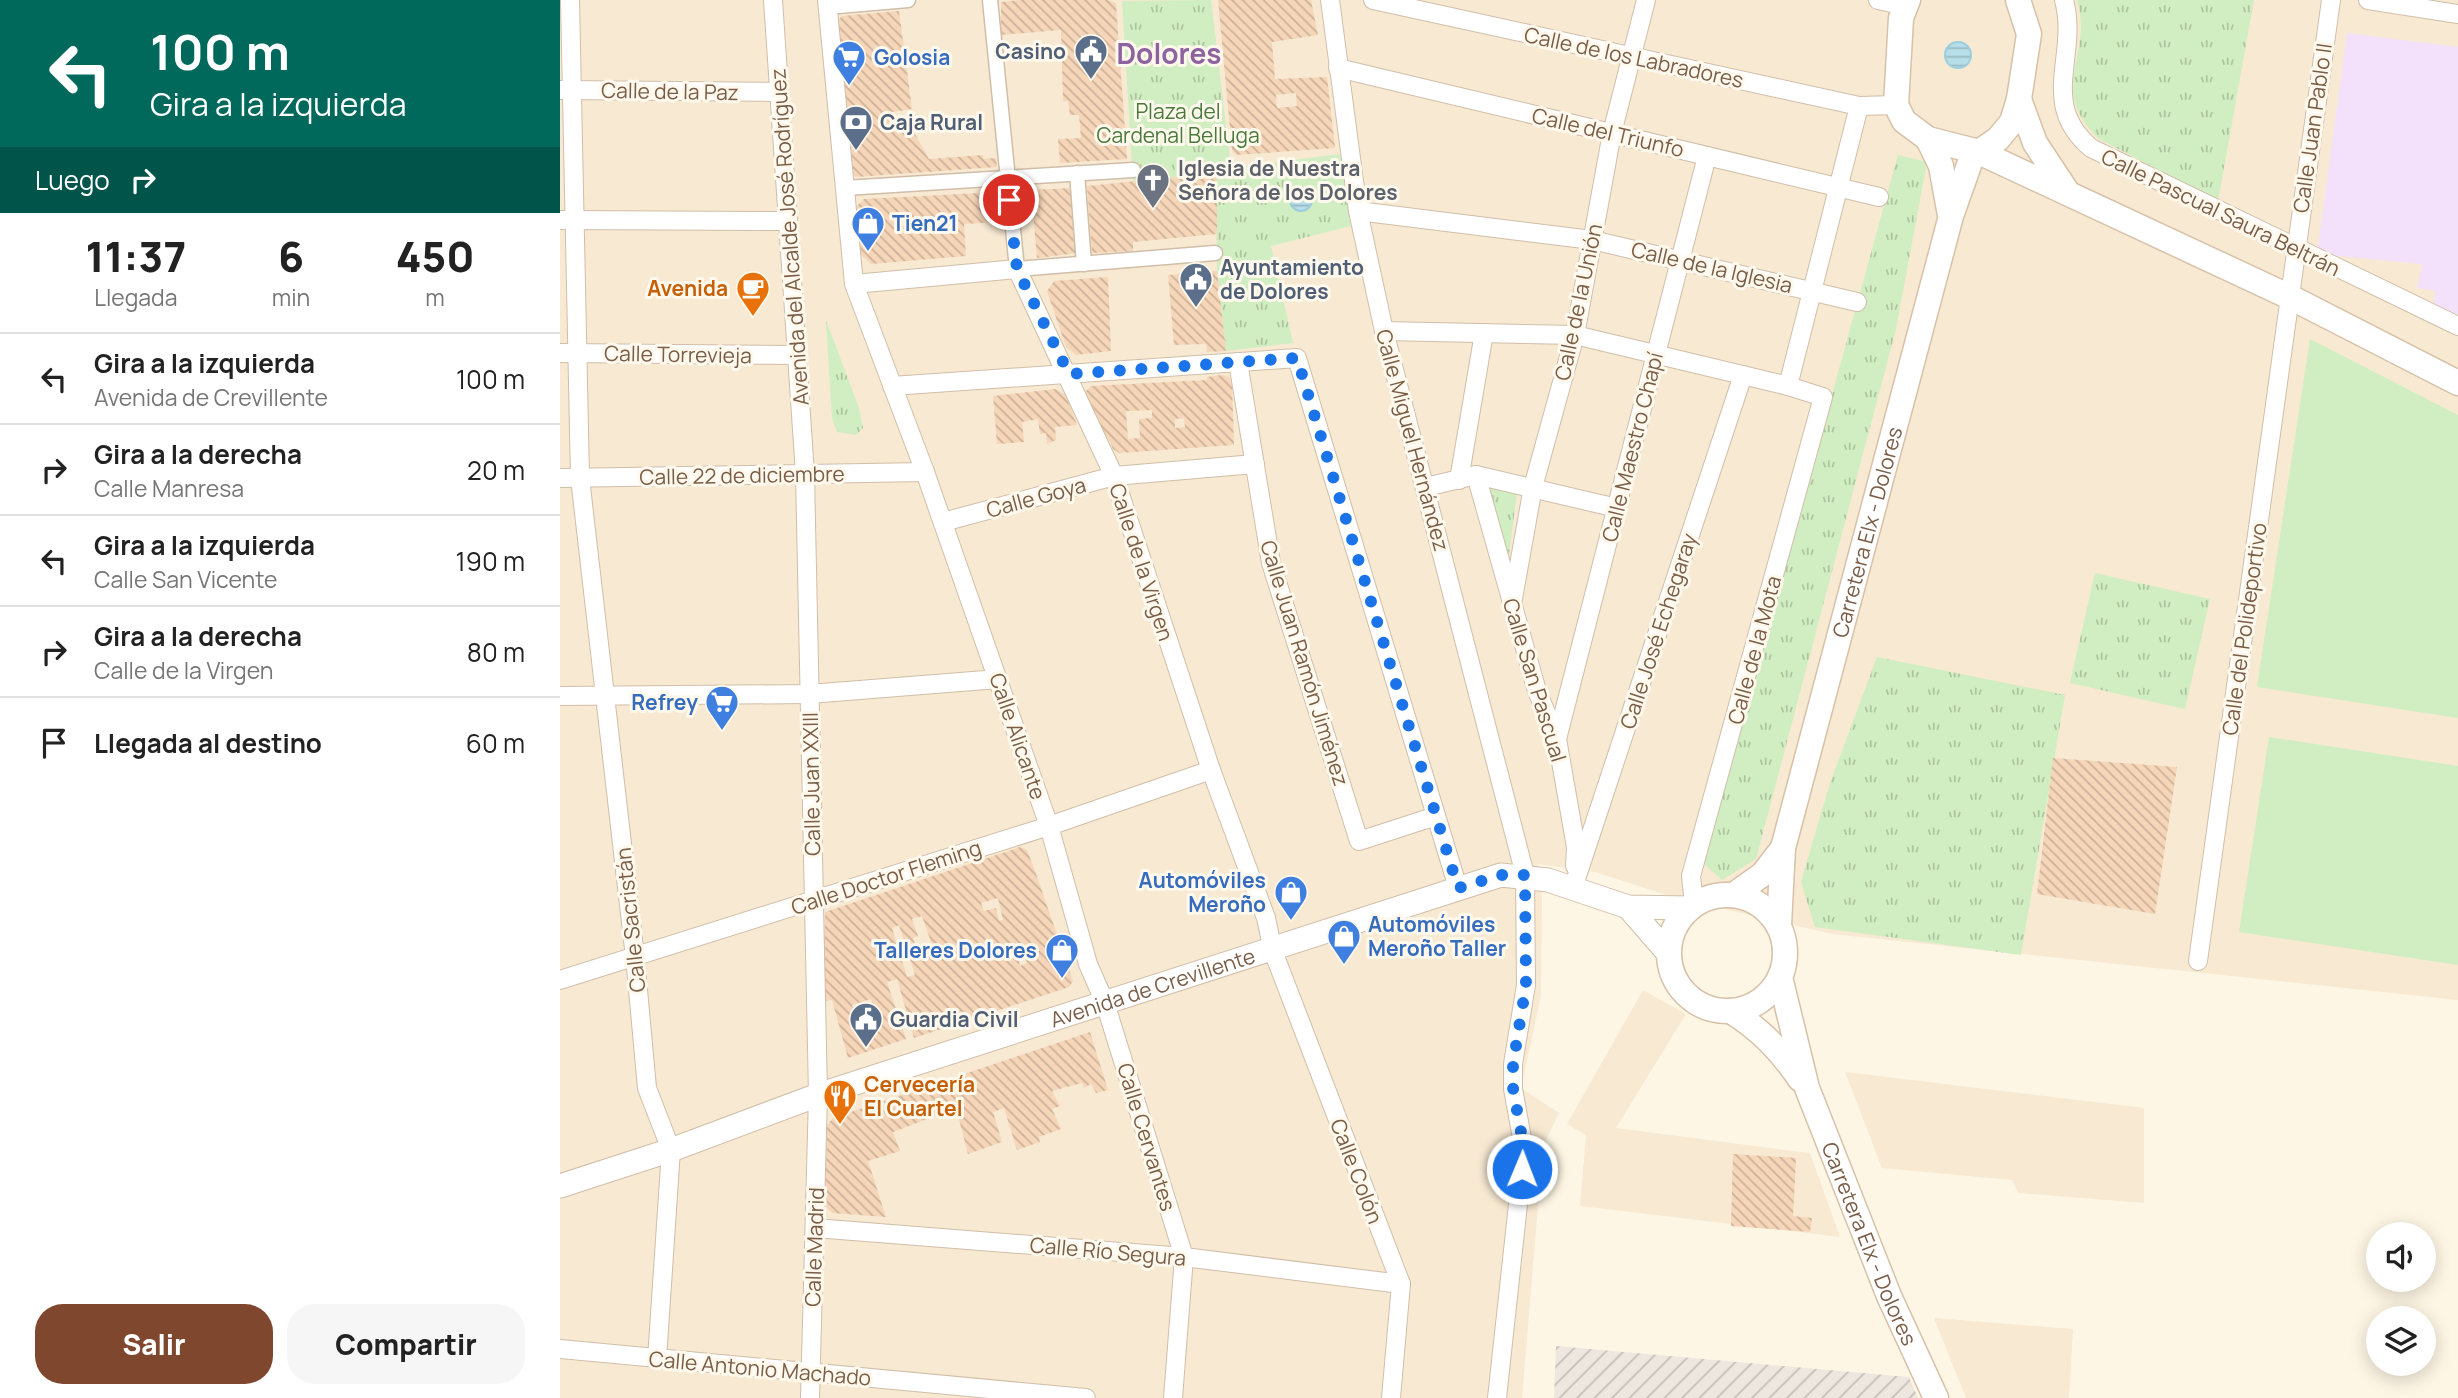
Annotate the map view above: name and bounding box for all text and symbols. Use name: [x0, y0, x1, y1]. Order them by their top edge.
text: 100 m: [150, 18, 290, 85]
street label: Calle de los Labradores: [1522, 20, 1746, 94]
icon: left: [35, 28, 126, 119]
public building icon: Casino: [1072, 32, 1110, 81]
district label: Dolores: [1117, 34, 1222, 72]
place label: Casino: [995, 37, 1066, 65]
supermarket icon: Golosia: [830, 38, 868, 87]
street label: Calle Juan Pablo II: [2286, 41, 2338, 215]
place label: Golosia: [874, 43, 950, 71]
street label: Avenida del Alcalde José Rodríguez: [763, 68, 815, 406]
street label: Calle de la Paz: [601, 76, 739, 106]
text: Gira a la izquierda: [150, 82, 406, 126]
park label: Plaza del Cardenal Belluga: [1096, 97, 1260, 149]
street label: Calle del Triunfo: [1529, 101, 1687, 163]
bank icon: Caja Rural: [837, 103, 875, 152]
place label: Caja Rural: [880, 108, 983, 136]
street label: Calle Pascual Saura Beltrán: [2097, 142, 2345, 282]
place label: Iglesia de Nuestra Señora de los Dolores: [1178, 154, 1398, 206]
icon: right: [124, 161, 162, 199]
church icon: Iglesia de Nuestra Señora de los Dolores: [1134, 161, 1172, 210]
text: Luego: [35, 162, 110, 198]
pin: [979, 170, 1039, 230]
icon: arrive: [990, 181, 1028, 219]
shop icon: Tien21: [849, 204, 887, 253]
place label: Tien21: [892, 209, 958, 237]
street label: Calle de la Unión: [1548, 221, 1608, 383]
text: 11:37: [85, 227, 186, 285]
text: 6: [278, 227, 304, 285]
text: 450: [396, 227, 475, 285]
street label: Calle de la Iglesia: [1629, 235, 1795, 299]
place label: Ayuntamiento de Dolores: [1220, 253, 1364, 305]
public building icon: Ayuntamiento de Dolores: [1177, 260, 1215, 309]
cafe icon: Avenida: [734, 269, 772, 318]
place label: Avenida: [647, 274, 728, 302]
text: Llegada: [94, 281, 178, 313]
text: min: [272, 281, 310, 313]
text: m: [425, 281, 445, 313]
street label: Calle Miguel Hernández: [1370, 326, 1456, 554]
street label: Calle Torrevieja: [604, 339, 752, 369]
text: Gira a la izquierda: [94, 345, 315, 381]
street label: Calle Maestro Chapí: [1595, 349, 1669, 545]
icon: left: [35, 360, 73, 398]
text: 100 m: [456, 361, 525, 397]
text: Avenida de Crevillente: [94, 381, 328, 413]
street label: Carretera Elx - Dolores: [1826, 424, 1908, 641]
text: Gira a la derecha: [94, 436, 302, 472]
icon: right: [35, 451, 73, 489]
text: 20 m: [467, 452, 525, 488]
street label: Calle 22 de diciembre: [639, 459, 845, 491]
street label: Calle Goya: [983, 470, 1089, 524]
text: Calle Manresa: [94, 472, 244, 504]
street label: Calle de la Virgen: [1103, 480, 1181, 644]
street label: Calle del Polideportivo: [2215, 521, 2273, 737]
text: Gira a la izquierda: [94, 527, 315, 563]
street label: Calle José Echegaray: [1613, 530, 1703, 732]
street label: Calle Juan Ramón Jiménez: [1254, 537, 1356, 789]
icon: left: [35, 542, 73, 580]
text: 190 m: [456, 543, 525, 579]
text: Calle San Vicente: [94, 563, 277, 595]
street label: Calle de la Mota: [1721, 573, 1787, 727]
street label: Calle San Pascual: [1497, 595, 1573, 765]
text: Gira a la derecha: [94, 618, 302, 654]
icon: right: [35, 633, 73, 671]
text: 80 m: [467, 634, 525, 670]
text: Calle de la Virgen: [94, 654, 273, 686]
street label: Calle Alicante: [983, 669, 1053, 803]
supermarket icon: Refrey: [703, 683, 741, 732]
place label: Refrey: [631, 688, 698, 716]
street label: Calle Juan XXIII: [796, 712, 826, 856]
icon: arrive: [35, 724, 73, 762]
text: Llegada al destino: [94, 725, 322, 761]
text: 60 m: [466, 725, 525, 761]
street label: Calle Doctor Fleming: [787, 833, 985, 921]
street label: Calle Sacristán: [608, 846, 652, 994]
place label: Automóviles Meroño: [1139, 866, 1266, 918]
shop icon: Automóviles Meroño: [1272, 873, 1310, 922]
place label: Automóviles Meroño Taller: [1368, 910, 1506, 962]
shop icon: Automóviles Meroño Taller: [1325, 917, 1363, 966]
shop icon: Talleres Dolores: [1043, 931, 1081, 980]
place label: Talleres Dolores: [874, 936, 1037, 964]
street label: Avenida de Crevillente: [1046, 941, 1258, 1033]
public building icon: Guardia Civil: [847, 1000, 885, 1049]
place label: Guardia Civil: [890, 1005, 1019, 1033]
street label: Calle Cervantes: [1111, 1060, 1183, 1214]
place label: Cervecería El Cuartel: [864, 1070, 975, 1122]
restaurant icon: Cervecería El Cuartel: [821, 1077, 859, 1126]
street label: Calle Colón: [1324, 1115, 1390, 1227]
position arrow: [1485, 1132, 1559, 1206]
street label: Carretera Elx - Dolores: [1816, 1138, 1924, 1350]
street label: Calle Madrid: [798, 1187, 830, 1307]
map controls: [2366, 1222, 2436, 1376]
button: sound: [2366, 1222, 2436, 1292]
street label: Calle Río Segura: [1029, 1230, 1187, 1272]
button: Salir: [35, 1304, 273, 1384]
button: Compartir: [287, 1304, 525, 1384]
button: layers: [2366, 1306, 2436, 1376]
street label: Calle Antonio Machado: [648, 1344, 872, 1392]

